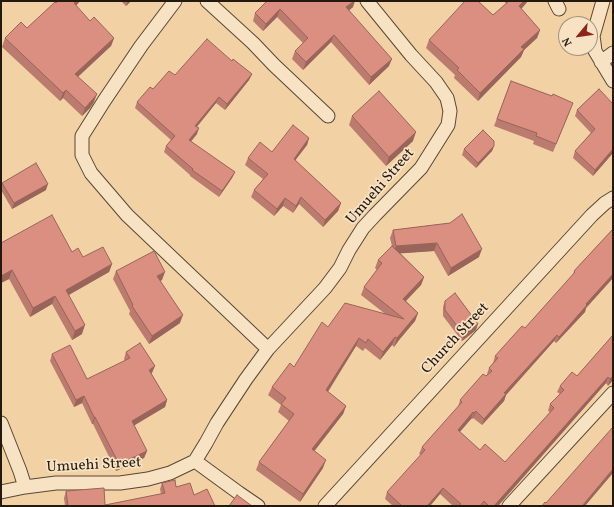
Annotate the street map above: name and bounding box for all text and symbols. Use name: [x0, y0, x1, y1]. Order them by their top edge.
north arrow: [558, 16, 598, 56]
text: N: [559, 34, 576, 49]
street label: Umuehi Street: [343, 145, 419, 229]
street label: Church Street: [418, 300, 494, 378]
street label: Umuehi Street: [46, 455, 142, 477]

